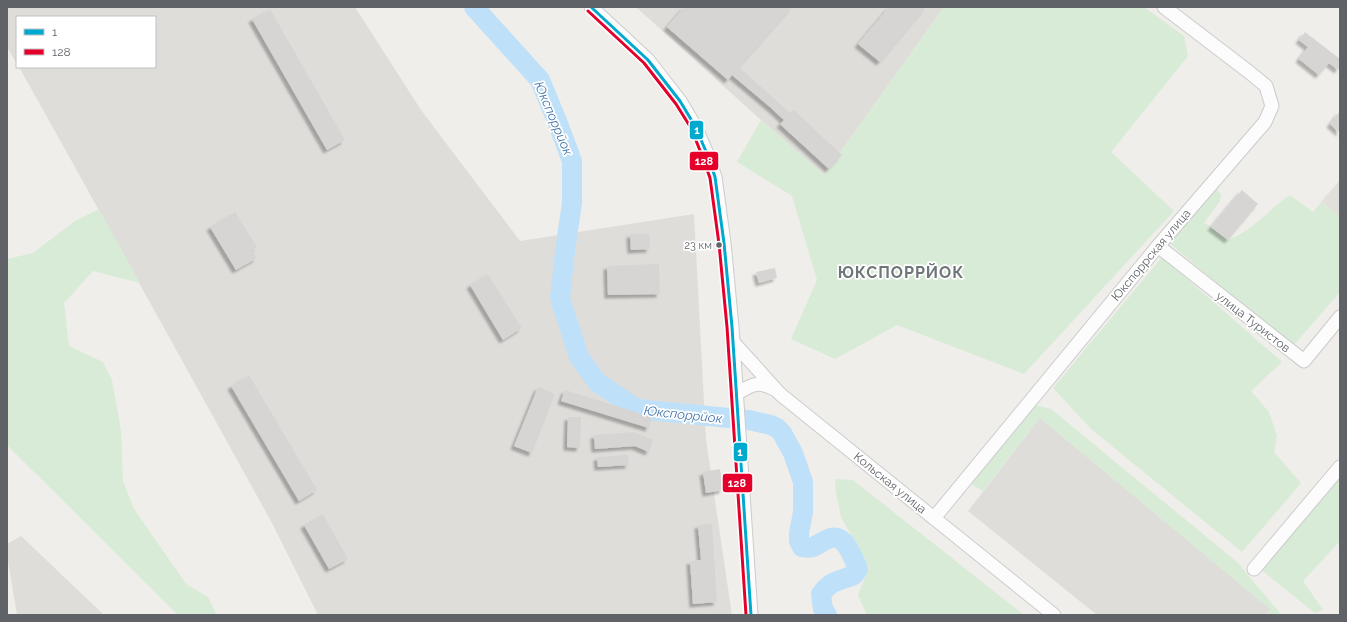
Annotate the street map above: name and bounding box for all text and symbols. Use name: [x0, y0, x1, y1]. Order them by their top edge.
legend: [16, 16, 156, 68]
text: 1: [52, 25, 57, 39]
text: 128: [52, 45, 71, 59]
water label: Юкспоррйок: [531, 79, 576, 158]
line badge: 1: [689, 120, 704, 140]
text: 1: [694, 124, 700, 137]
line badge: 128: [689, 151, 719, 171]
text: 128: [695, 155, 713, 168]
street label: Юкспоррская улица: [1109, 206, 1193, 304]
place label: 23 км: [684, 239, 712, 252]
marker: 23 км: [714, 240, 724, 250]
district label: ЮКСПОРРЙОК: [838, 263, 964, 282]
street label: улица Туристов: [1213, 289, 1293, 355]
water label: Юкспоррйок: [643, 403, 723, 426]
line badge: 1: [733, 442, 748, 462]
text: 1: [737, 446, 743, 459]
street label: Кольская улица: [851, 449, 929, 517]
line badge: 128: [722, 473, 753, 493]
text: 128: [728, 477, 746, 490]

